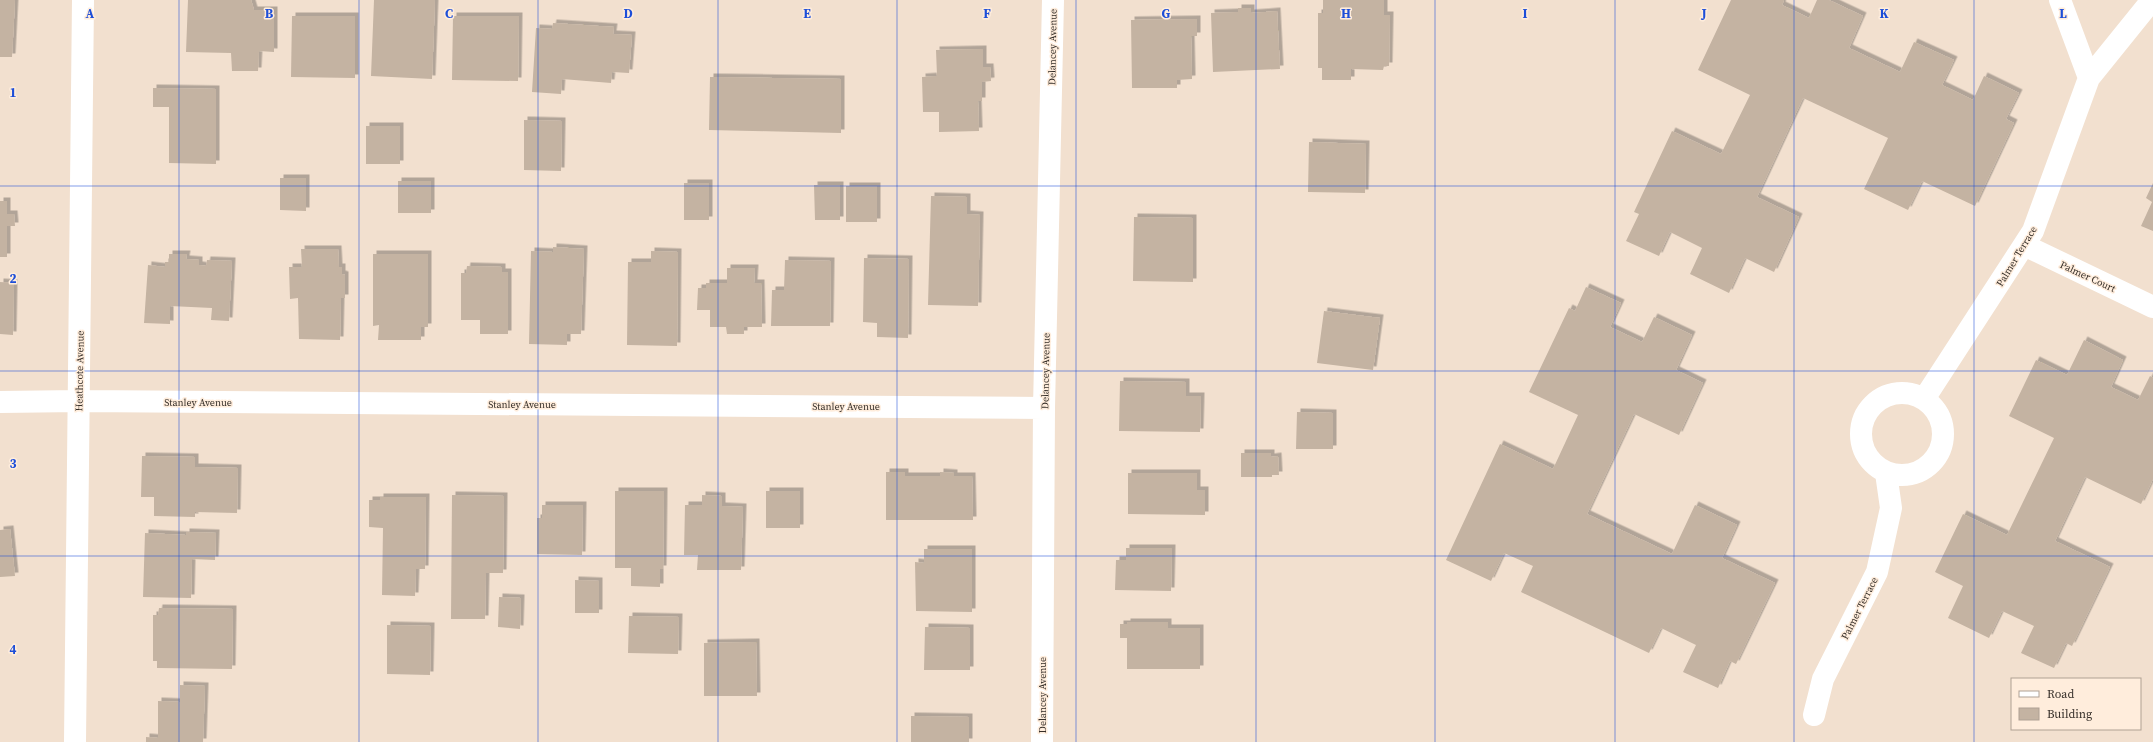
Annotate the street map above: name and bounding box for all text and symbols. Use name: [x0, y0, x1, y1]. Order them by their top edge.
text: A: [86, 5, 95, 22]
text: B: [265, 5, 274, 22]
text: C: [445, 5, 453, 22]
text: D: [623, 5, 633, 22]
text: E: [803, 5, 811, 22]
text: F: [983, 5, 991, 22]
text: G: [1162, 5, 1171, 22]
text: H: [1341, 5, 1351, 22]
text: I: [1522, 5, 1528, 22]
text: J: [1700, 5, 1707, 22]
text: K: [1879, 5, 1889, 22]
text: L: [2059, 5, 2067, 22]
street label: Delancey Avenue: [1045, 9, 1060, 85]
text: 1: [9, 84, 17, 101]
street label: Palmer Terrace: [1993, 224, 2040, 289]
street label: Palmer Court: [2058, 258, 2118, 295]
text: 2: [9, 270, 17, 287]
street label: Heathcote Avenue: [72, 330, 87, 412]
street label: Delancey Avenue: [1038, 333, 1053, 409]
street label: Stanley Avenue: [164, 396, 232, 409]
street label: Stanley Avenue: [488, 398, 556, 411]
street label: Stanley Avenue: [812, 400, 880, 413]
text: 3: [9, 455, 17, 472]
street label: Palmer Terrace: [1838, 575, 1881, 642]
text: 4: [9, 641, 17, 658]
street label: Delancey Avenue: [1036, 657, 1049, 733]
legend: [2011, 678, 2141, 730]
text: Road: [2047, 686, 2074, 702]
text: Building: [2047, 706, 2092, 722]

